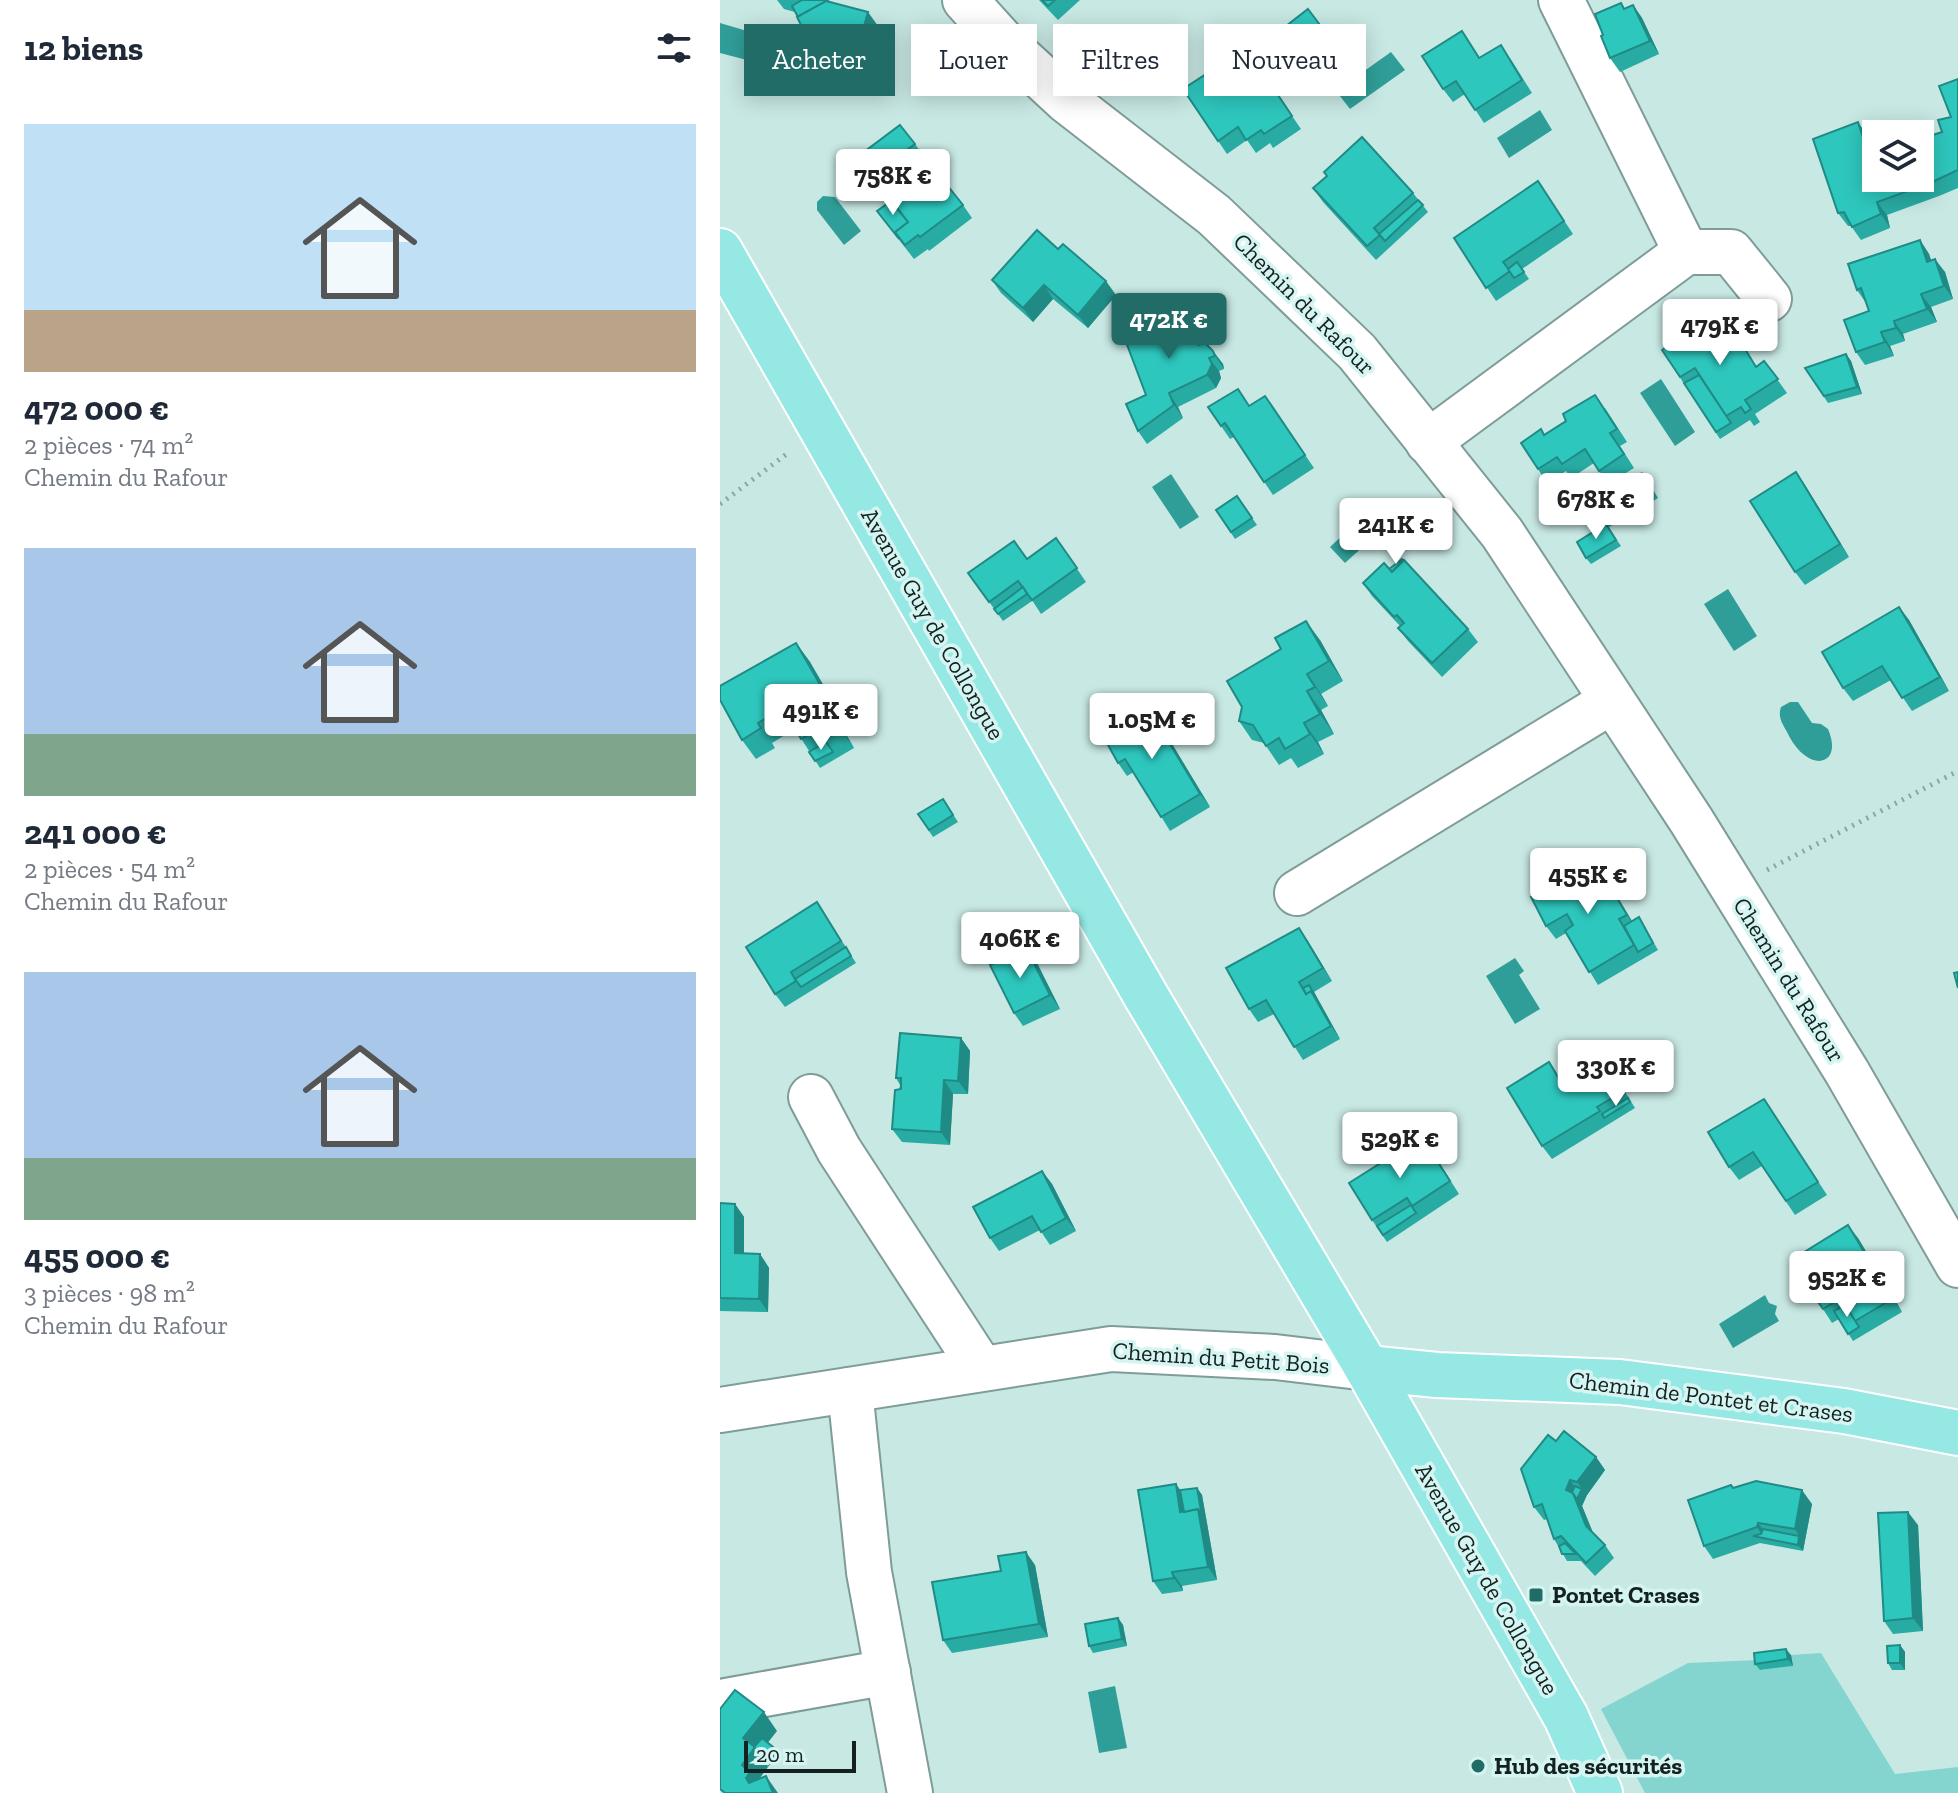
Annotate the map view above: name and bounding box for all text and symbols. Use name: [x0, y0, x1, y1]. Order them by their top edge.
chip: Acheter: [744, 24, 895, 96]
chip: Louer: [911, 24, 1037, 96]
chip: Filtres: [1053, 24, 1188, 96]
chip: Nouveau: [1204, 24, 1366, 96]
icon: filters: [652, 26, 696, 70]
text: 12 biens: [24, 28, 143, 69]
map controls: [1862, 120, 1934, 192]
button: layers: [1862, 120, 1934, 192]
pin: 758K €: [828, 149, 958, 217]
text: 758K €: [854, 159, 932, 191]
icon: home: [288, 176, 432, 320]
street label: Chemin du Rafour: [1227, 227, 1381, 381]
pin: 472K €: [1104, 293, 1234, 361]
pin: 479K €: [1655, 299, 1785, 367]
text: 472K €: [1130, 303, 1208, 335]
text: 479K €: [1681, 309, 1759, 341]
text: 472 000 €: [24, 388, 169, 429]
text: 2 pièces · 74 m²: [24, 429, 193, 461]
text: Chemin du Rafour: [24, 461, 228, 493]
pin: 678K €: [1531, 473, 1661, 541]
text: 678K €: [1557, 483, 1635, 515]
pin: 241K €: [1331, 498, 1461, 566]
street label: Avenue Guy de Collongue: [855, 503, 1012, 745]
text: 241K €: [1357, 508, 1435, 540]
icon: home: [288, 600, 432, 744]
pin: 491K €: [756, 684, 886, 752]
pin: 1.05M €: [1078, 693, 1226, 761]
text: 491K €: [782, 694, 860, 726]
text: 1.05M €: [1108, 703, 1196, 735]
text: 241 000 €: [24, 812, 167, 853]
pin: 455K €: [1523, 848, 1653, 916]
text: 2 pièces · 54 m²: [24, 853, 195, 885]
text: 455K €: [1548, 858, 1628, 890]
text: Chemin du Rafour: [24, 885, 228, 917]
street label: Chemin du Rafour: [1727, 892, 1852, 1067]
pin: 406K €: [955, 912, 1085, 980]
text: 406K €: [979, 922, 1061, 954]
icon: home: [288, 1024, 432, 1168]
pin: 330K €: [1551, 1040, 1681, 1108]
text: 330K €: [1576, 1050, 1656, 1082]
pin: 529K €: [1335, 1112, 1465, 1180]
text: 529K €: [1360, 1122, 1440, 1154]
text: 455 000 €: [24, 1236, 170, 1277]
pin: 952K €: [1782, 1251, 1912, 1319]
text: 952K €: [1807, 1261, 1887, 1293]
text: 3 pièces · 98 m²: [24, 1277, 195, 1309]
text: Chemin du Rafour: [24, 1309, 228, 1341]
street label: Chemin du Petit Bois: [1112, 1335, 1331, 1380]
street label: Chemin de Pontet et Crases: [1567, 1365, 1855, 1428]
street label: Avenue Guy de Collongue: [1409, 1458, 1566, 1700]
place label: Pontet Crases: [1552, 1580, 1700, 1609]
marker: Pontet Crases: [1527, 1586, 1545, 1604]
scale bar: [744, 1737, 856, 1773]
text: 20 m: [756, 1741, 804, 1768]
place label: Hub des sécurités: [1494, 1751, 1682, 1780]
marker: Hub des sécurités: [1469, 1757, 1487, 1775]

